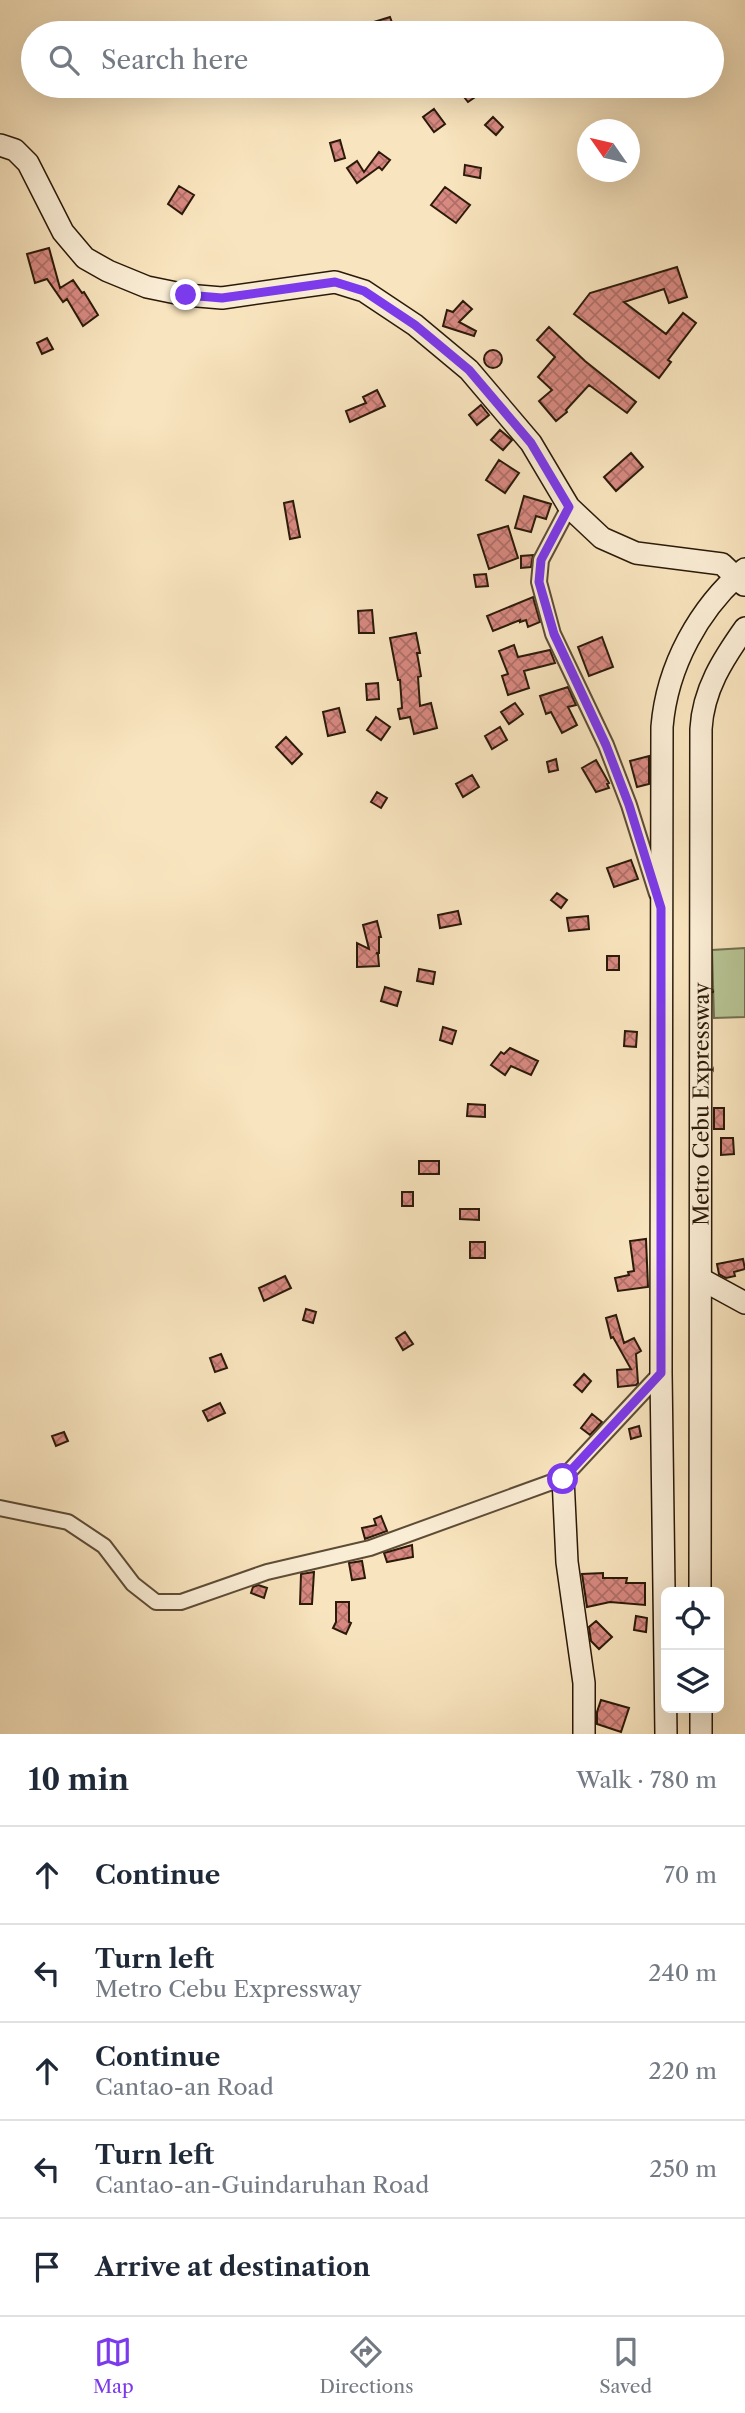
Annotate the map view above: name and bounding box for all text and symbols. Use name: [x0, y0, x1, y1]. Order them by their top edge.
search box: [21, 21, 724, 98]
icon: search: [45, 41, 83, 79]
text: Search here: [101, 44, 248, 76]
north arrow: [577, 119, 640, 182]
route end: [170, 279, 201, 310]
street label: Metro Cebu Expressway: [688, 982, 713, 1226]
route start: [547, 1463, 578, 1494]
map controls: [661, 1587, 724, 1713]
button: locate: [661, 1587, 724, 1650]
button: layers: [661, 1650, 724, 1713]
text: 10 min: [28, 1761, 129, 1798]
text: Walk · 780 m: [576, 1766, 717, 1794]
icon: ahead: [28, 1856, 66, 1894]
text: Continue: [95, 1859, 220, 1891]
text: 70 m: [664, 1861, 717, 1889]
text: Turn left: [95, 1943, 214, 1975]
icon: left: [28, 1954, 66, 1992]
text: 240 m: [648, 1959, 717, 1987]
text: Metro Cebu Expressway: [95, 1975, 361, 2003]
text: Continue: [95, 2041, 220, 2073]
icon: ahead: [28, 2052, 66, 2090]
text: 220 m: [648, 2057, 717, 2085]
text: Cantao-an Road: [95, 2073, 274, 2101]
text: Turn left: [95, 2139, 214, 2171]
icon: left: [28, 2150, 66, 2188]
text: 250 m: [649, 2155, 717, 2183]
text: Cantao-an-Guindaruhan Road: [95, 2171, 429, 2199]
icon: arrive: [28, 2248, 66, 2286]
text: Arrive at destination: [95, 2251, 370, 2283]
tab: Map: [93, 2333, 134, 2398]
tab: Directions: [320, 2333, 413, 2398]
tab: Saved: [599, 2333, 652, 2398]

